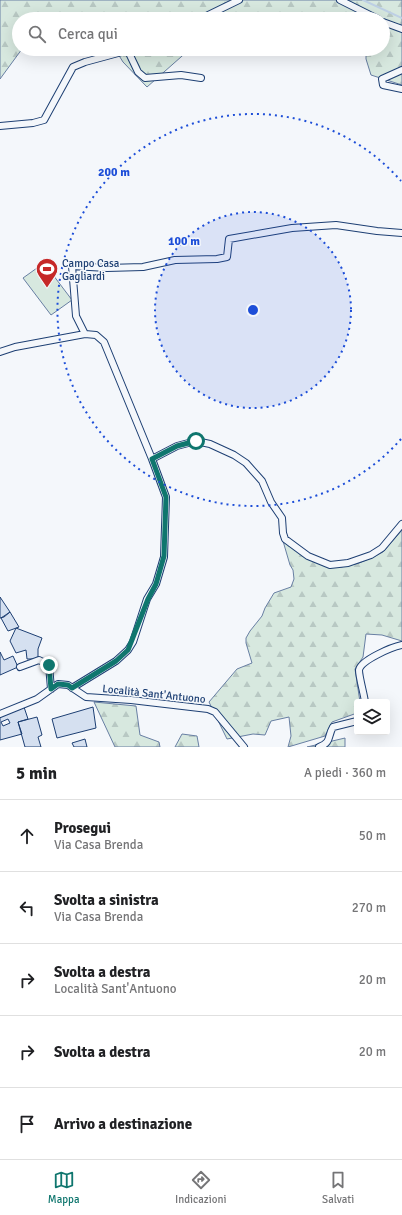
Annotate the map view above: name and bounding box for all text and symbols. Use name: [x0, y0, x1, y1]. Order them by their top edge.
search box: [12, 12, 390, 56]
icon: search: [26, 23, 48, 45]
text: Cerca qui: [58, 25, 118, 43]
text: 200 m: [98, 165, 130, 180]
text: 100 m: [168, 234, 200, 249]
sports icon: Campo Casa Gagliardi: [34, 256, 60, 289]
place label: Campo Casa Gagliardi: [62, 257, 120, 283]
centre of rings: [246, 303, 260, 317]
route start: [187, 432, 205, 450]
route end: [40, 656, 58, 674]
street label: Località Sant'Antuono: [102, 682, 207, 706]
map controls: [354, 699, 390, 735]
button: layers: [354, 699, 390, 735]
text: 5 min: [16, 763, 57, 784]
text: A piedi · 360 m: [304, 765, 386, 781]
text: Prosegui: [54, 819, 111, 837]
icon: ahead: [16, 825, 38, 847]
text: 50 m: [359, 828, 386, 844]
text: Via Casa Brenda: [54, 837, 143, 853]
text: Svolta a sinistra: [54, 891, 159, 909]
icon: left: [16, 897, 38, 919]
text: 270 m: [352, 900, 386, 916]
text: Via Casa Brenda: [54, 909, 143, 925]
text: Svolta a destra: [54, 963, 150, 981]
icon: right: [16, 969, 38, 991]
text: 20 m: [359, 972, 386, 988]
text: Località Sant'Antuono: [54, 981, 177, 997]
icon: right: [16, 1041, 38, 1063]
text: Svolta a destra: [54, 1043, 150, 1061]
text: 20 m: [359, 1044, 386, 1060]
icon: arrive: [16, 1113, 38, 1135]
text: Arrivo a destinazione: [54, 1115, 192, 1133]
tab: Mappa: [48, 1169, 79, 1206]
tab: Indicazioni: [175, 1169, 226, 1206]
tab: Salvati: [322, 1169, 354, 1206]

